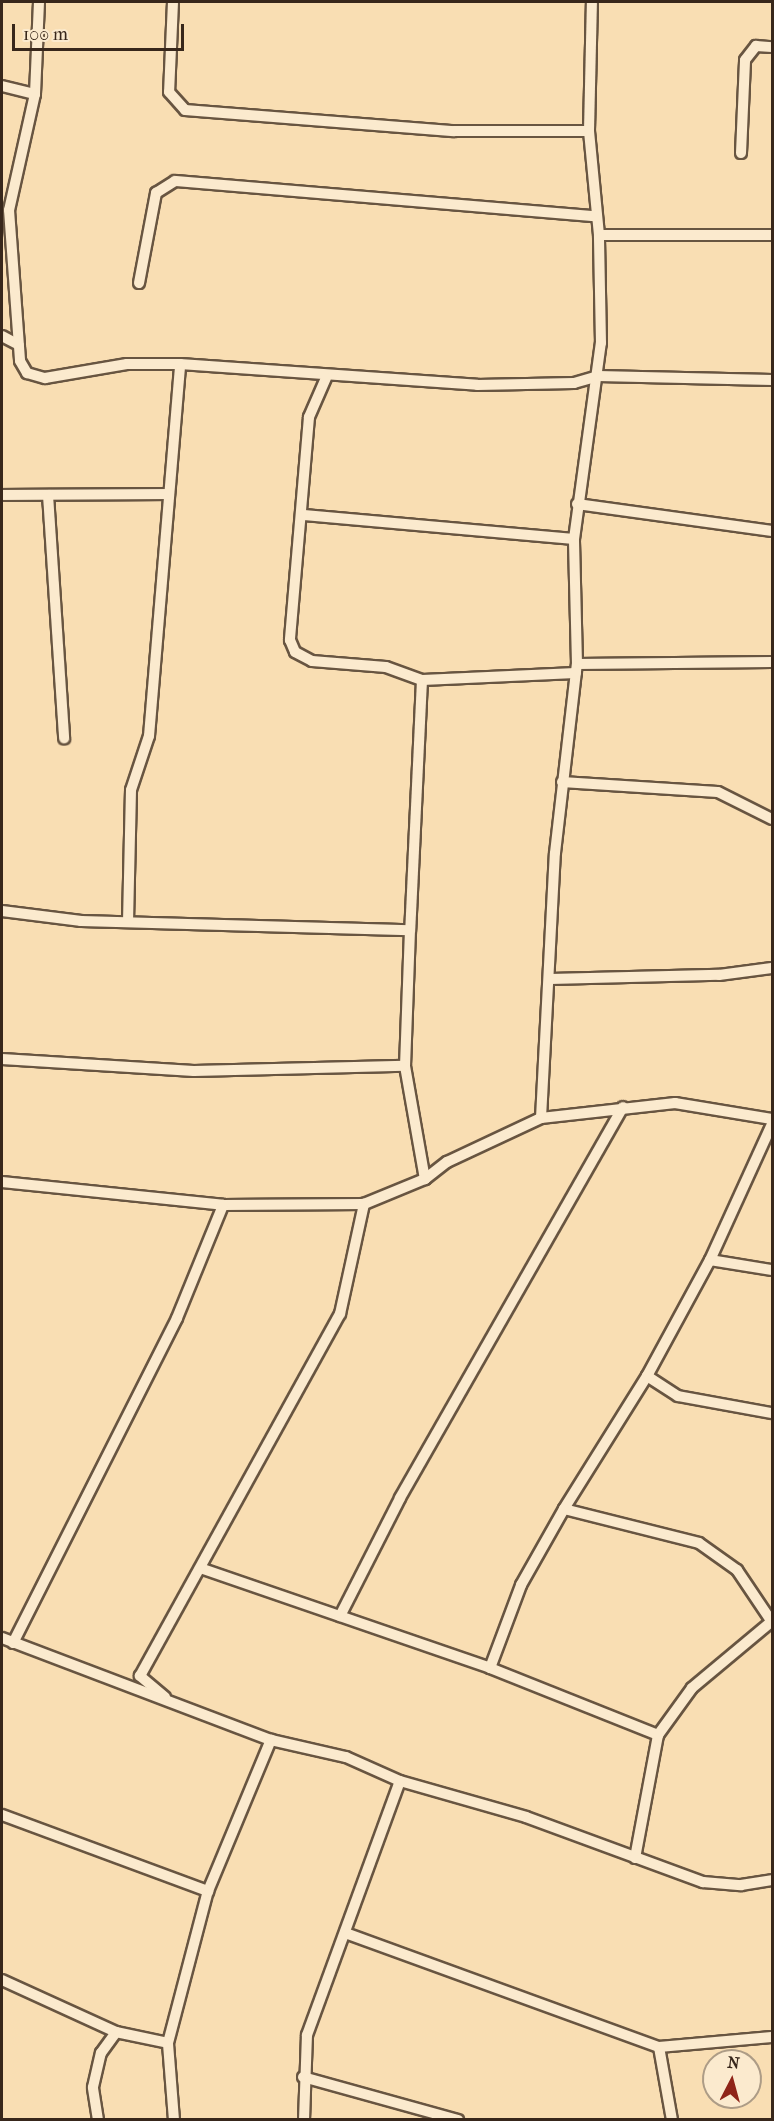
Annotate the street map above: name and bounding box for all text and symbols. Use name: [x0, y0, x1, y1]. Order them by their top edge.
scale bar: [15, 12, 188, 50]
text: 100 m: [23, 24, 68, 45]
north arrow: [702, 2049, 762, 2109]
text: N: [727, 2053, 741, 2073]

